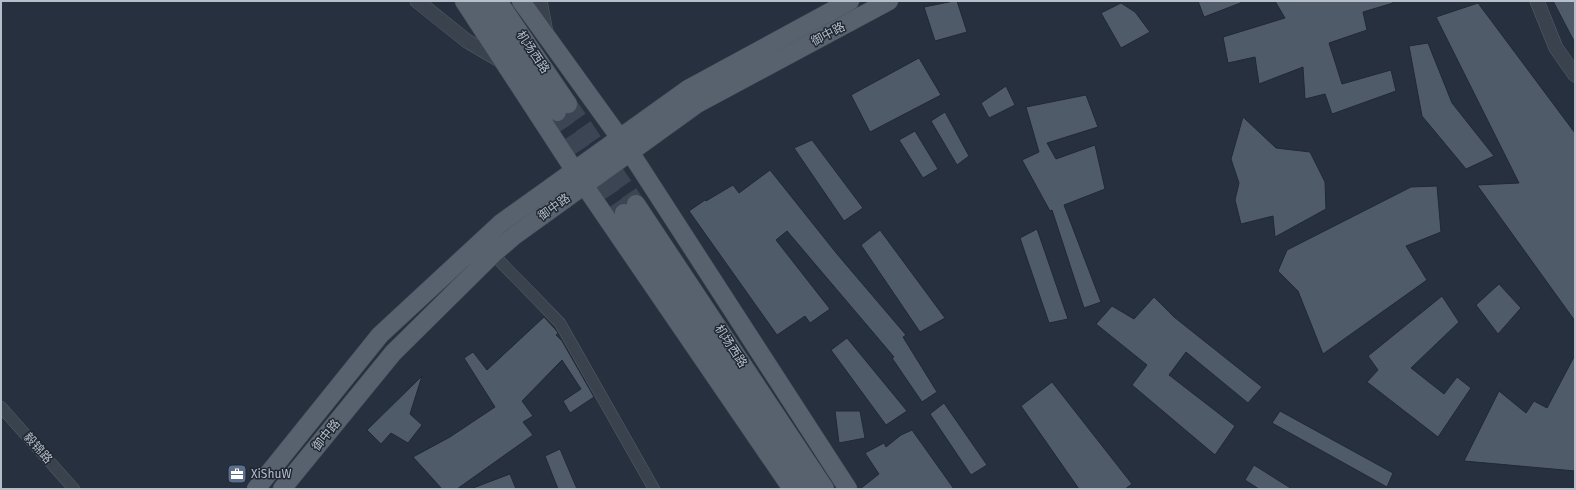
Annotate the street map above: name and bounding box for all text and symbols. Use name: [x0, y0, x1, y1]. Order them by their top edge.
street label: 御中路: [809, 19, 847, 49]
street label: 机场西路: [514, 28, 552, 76]
street label: 御中路: [535, 191, 573, 223]
street label: 机场西路: [712, 322, 750, 370]
street label: 御中路: [309, 417, 343, 453]
street label: 毅锦路: [21, 430, 55, 466]
office icon: XiShuW: [226, 463, 248, 485]
place label: XiShuW: [251, 467, 291, 481]

